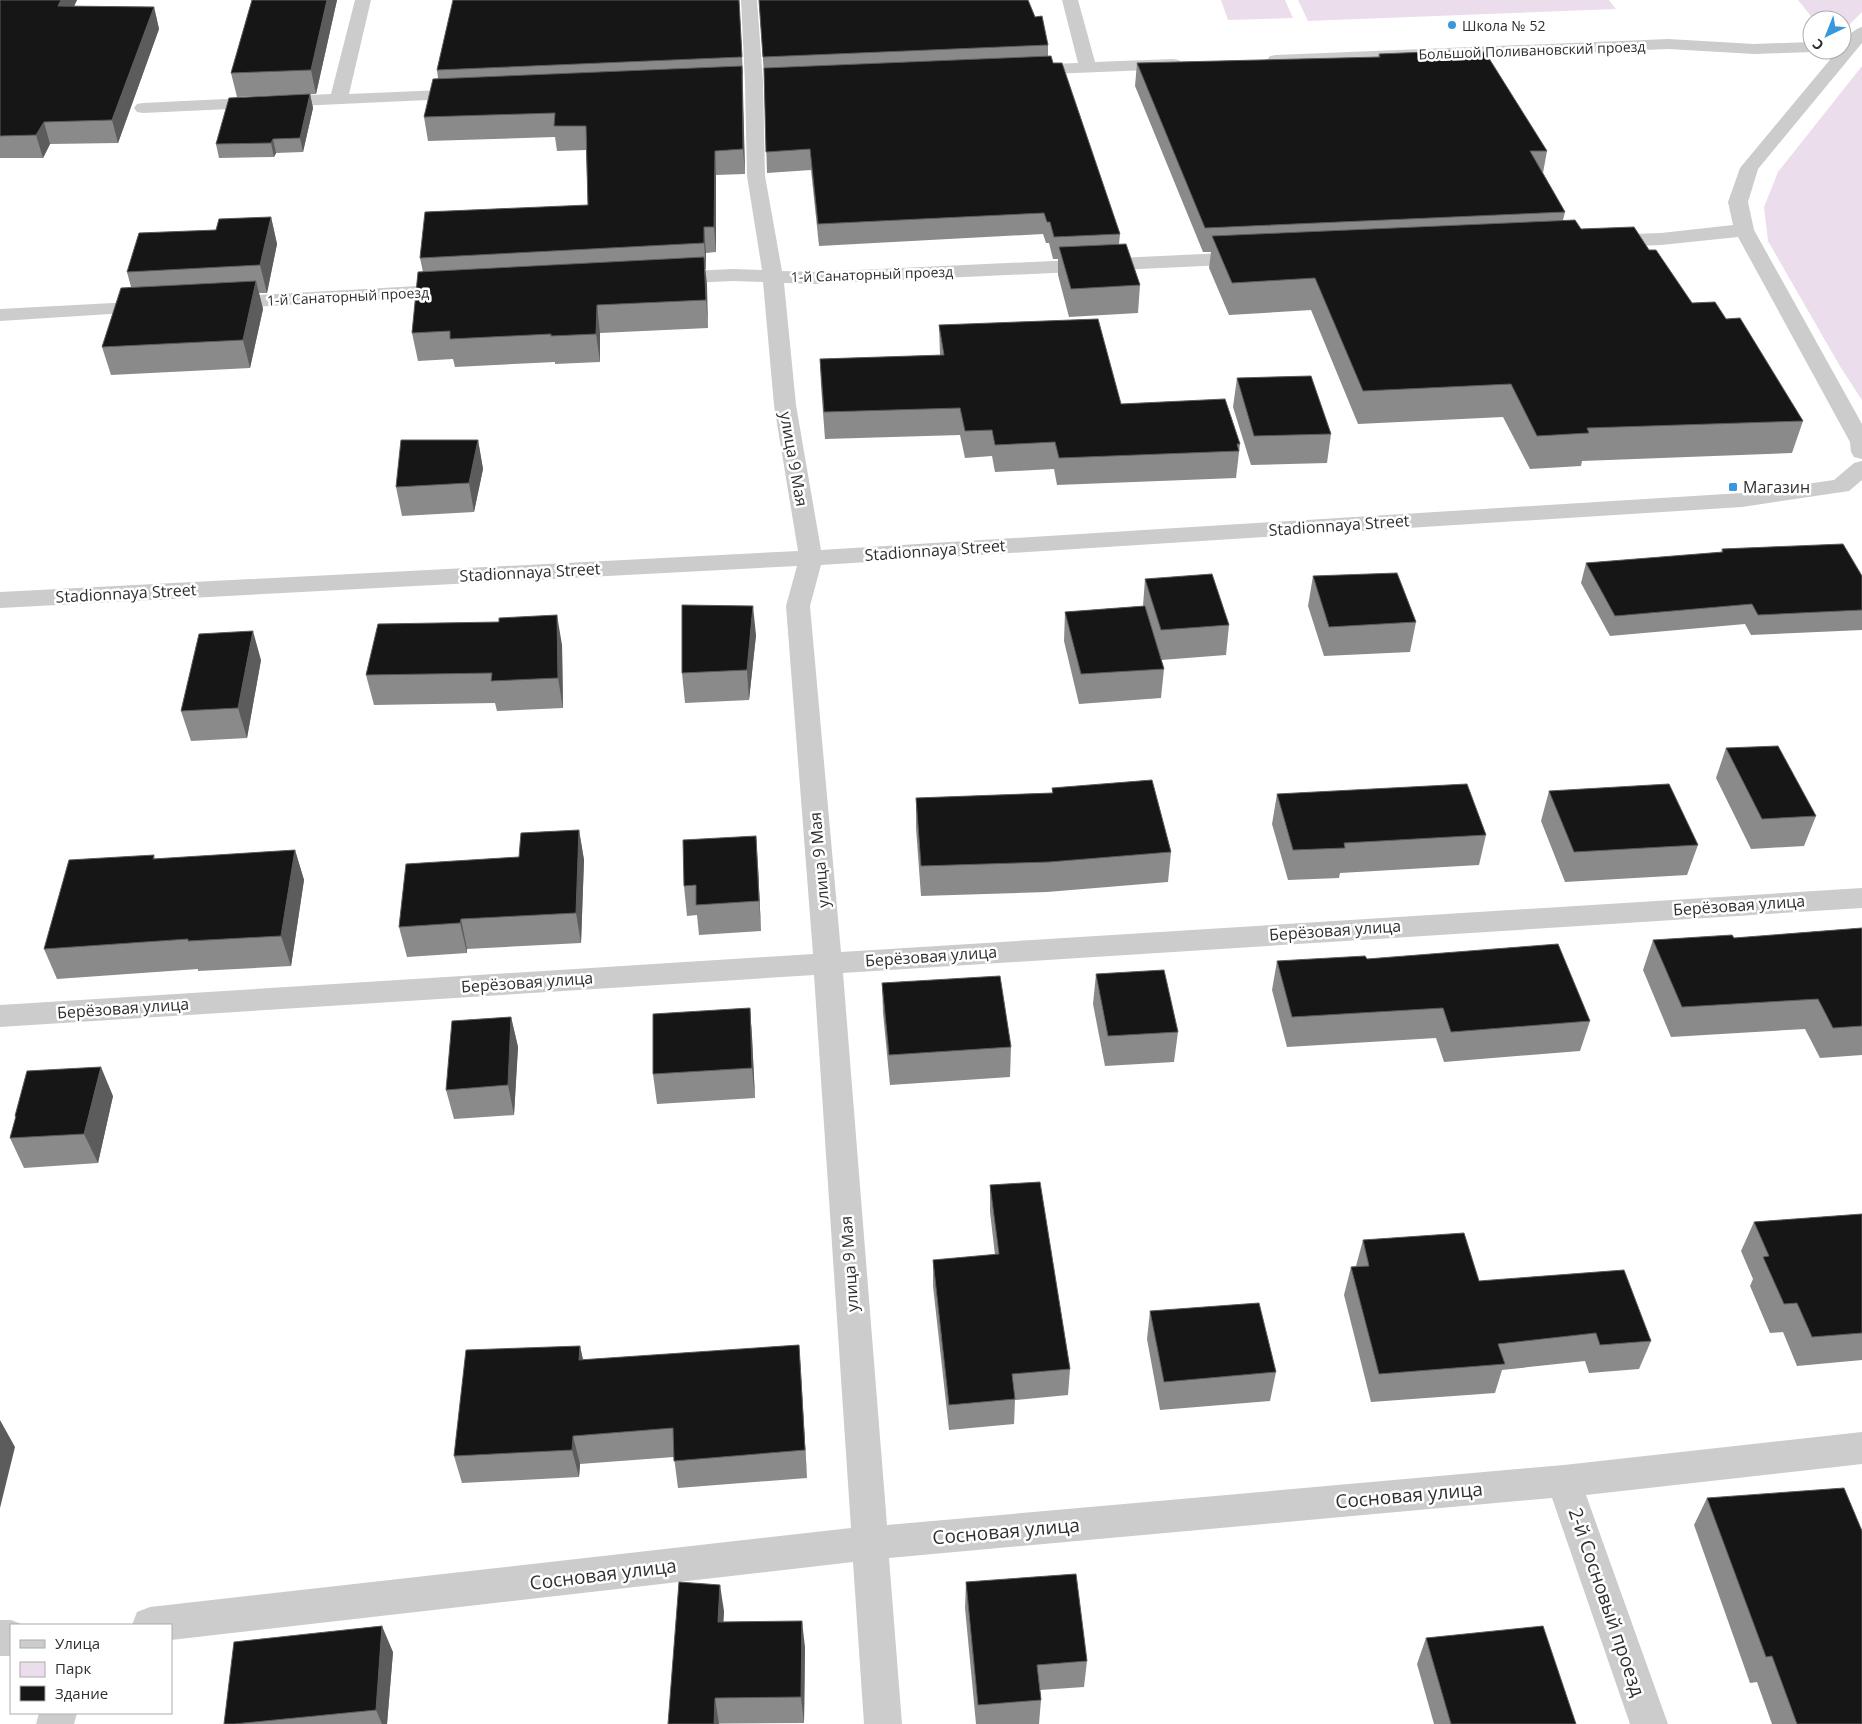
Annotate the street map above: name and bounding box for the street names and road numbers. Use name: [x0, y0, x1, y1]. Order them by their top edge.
street label: Большой Поливановский проезд: [1418, 37, 1646, 63]
street label: 1-й Санаторный проезд: [791, 262, 953, 286]
street label: 1-й Санаторный проезд: [266, 282, 430, 310]
street label: улица 9 Мая: [775, 410, 813, 508]
street label: Stadionnaya Street: [1268, 509, 1410, 541]
street label: Stadionnaya Street: [864, 534, 1006, 566]
street label: Stadionnaya Street: [459, 557, 601, 587]
street label: Stadionnaya Street: [55, 578, 197, 608]
street label: улица 9 Мая: [804, 811, 834, 909]
street label: Берёзовая улица: [1672, 889, 1806, 921]
street label: Берёзовая улица: [1268, 914, 1402, 946]
street label: Берёзовая улица: [864, 940, 998, 972]
street label: Берёзовая улица: [460, 966, 594, 998]
street label: Берёзовая улица: [56, 992, 190, 1024]
street label: улица 9 Мая: [835, 1215, 863, 1313]
street label: Сосновая улица: [1334, 1476, 1484, 1514]
street label: 2-й Сосновый проезд: [1562, 1504, 1652, 1700]
street label: Сосновая улица: [931, 1512, 1081, 1550]
street label: Сосновая улица: [528, 1552, 678, 1596]

